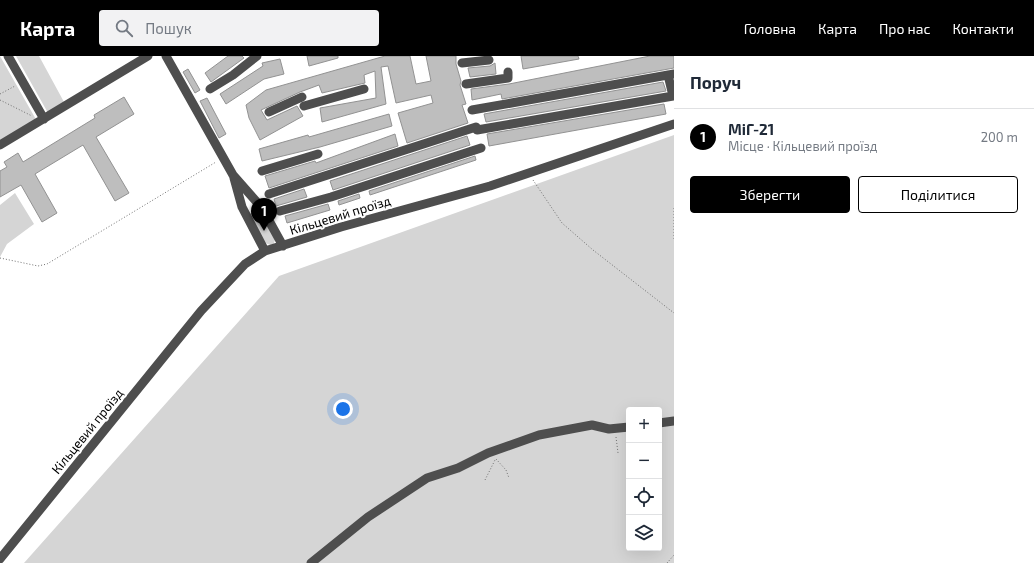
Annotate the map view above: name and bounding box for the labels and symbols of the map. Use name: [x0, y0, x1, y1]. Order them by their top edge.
street label: Кільцевий проїзд: [288, 192, 393, 238]
pin: 1: [251, 198, 277, 231]
street label: Кільцевий проїзд: [48, 385, 126, 477]
your location: [333, 399, 353, 419]

